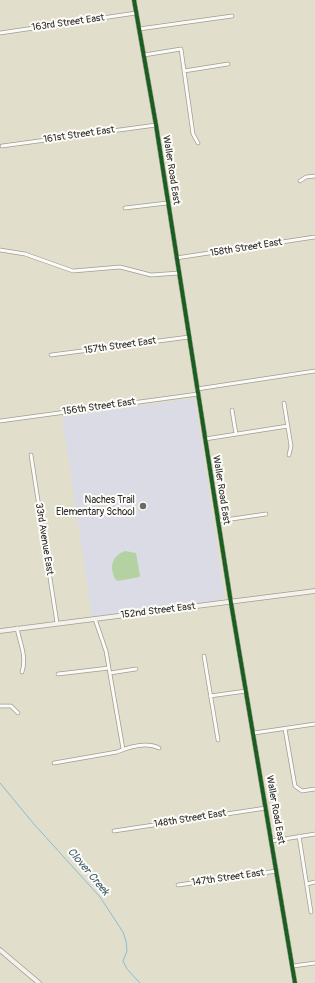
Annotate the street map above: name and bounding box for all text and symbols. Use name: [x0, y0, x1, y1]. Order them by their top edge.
street label: 163rd Street East: [31, 12, 105, 34]
street label: 161st Street East: [43, 124, 115, 146]
street label: Waller Road East: [160, 135, 182, 205]
street label: 158th Street East: [209, 236, 283, 260]
street label: 157th Street East: [83, 335, 157, 357]
street label: 156th Street East: [62, 396, 136, 418]
street label: Waller Road East: [210, 455, 232, 525]
place label: Naches Trail Elementary School: [56, 494, 135, 518]
marker: Naches Trail Elementary School: [138, 501, 148, 511]
street label: 33rd Avenue East: [32, 502, 56, 576]
street label: 152nd Street East: [120, 600, 196, 622]
street label: Waller Road East: [263, 775, 287, 845]
street label: 148th Street East: [153, 807, 227, 831]
water label: Clover Creek: [64, 846, 112, 898]
street label: 147th Street East: [191, 867, 265, 889]

